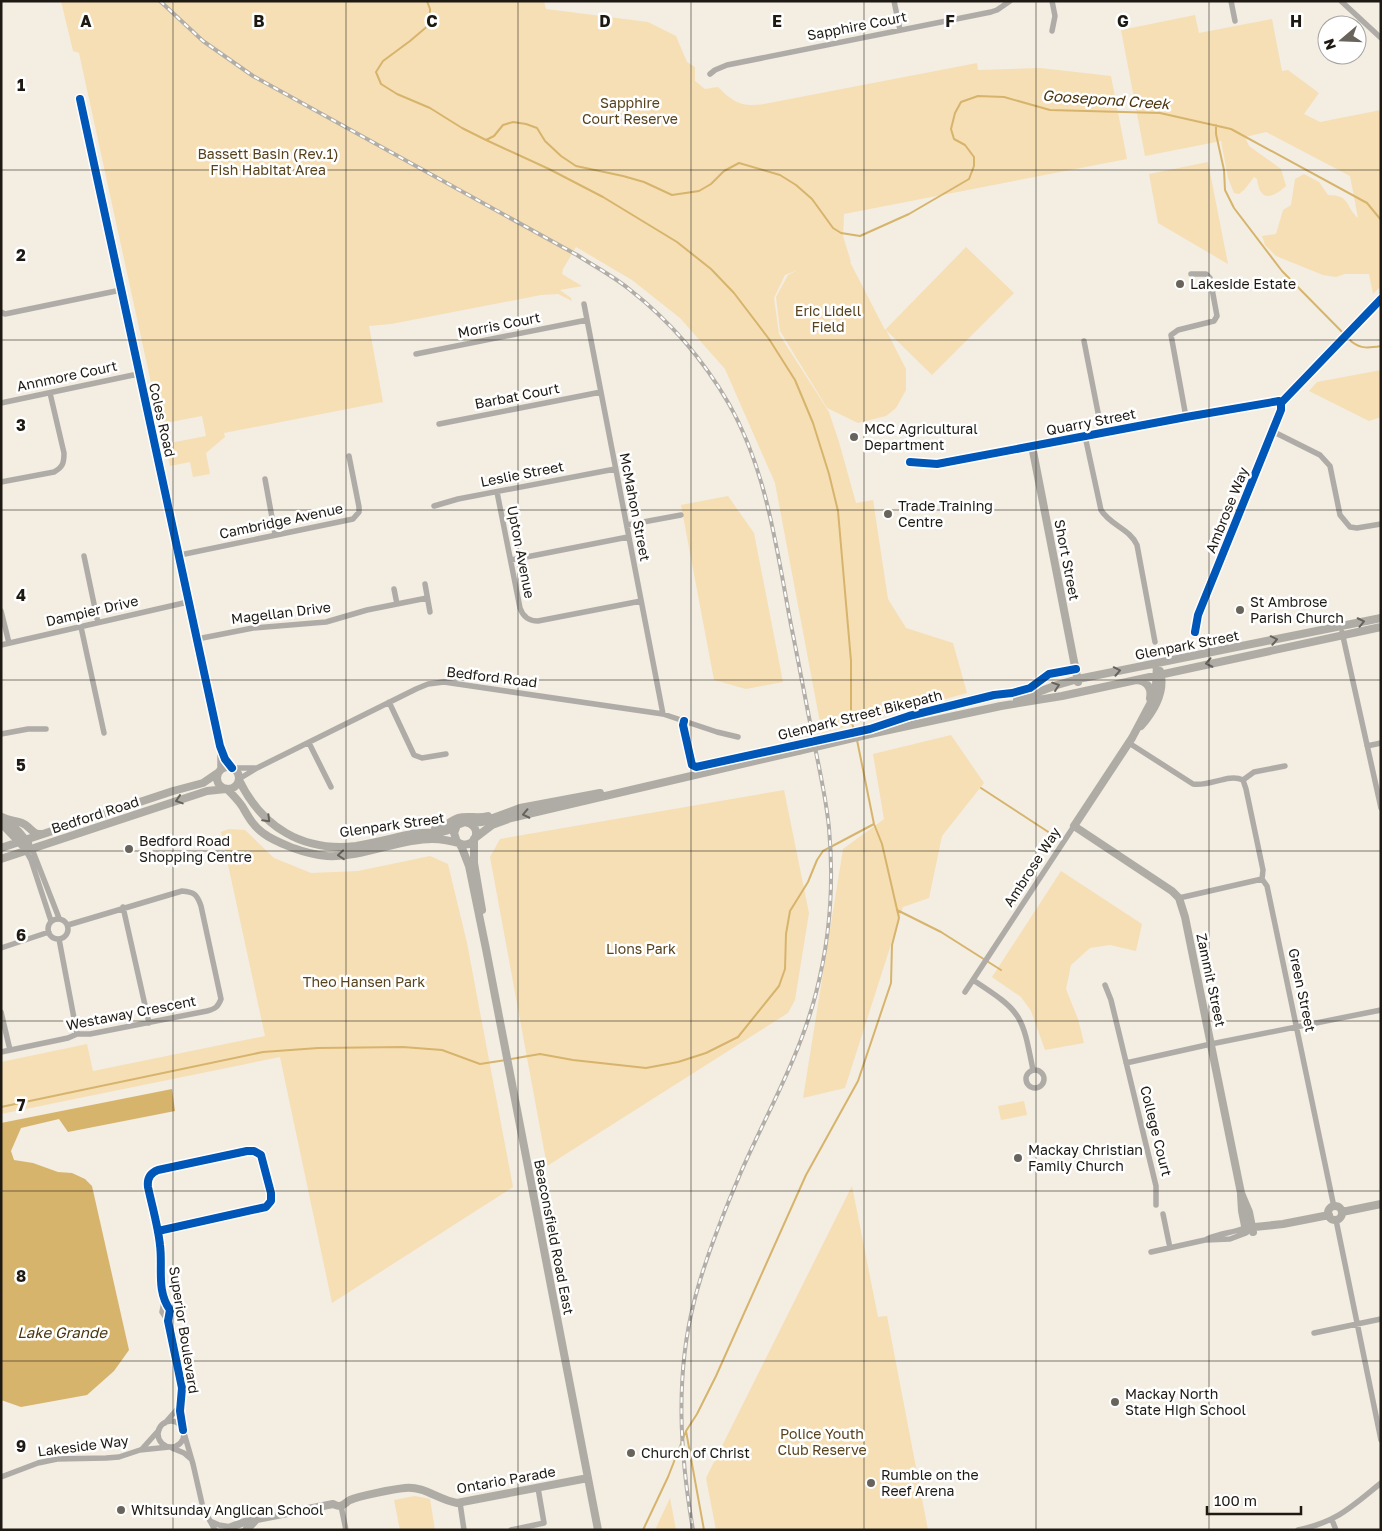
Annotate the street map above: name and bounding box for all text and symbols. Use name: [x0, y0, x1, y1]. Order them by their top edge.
street label: Sapphire Court: [806, 8, 908, 44]
text: A: [80, 11, 92, 31]
text: B: [253, 11, 265, 31]
text: C: [426, 11, 438, 31]
text: D: [599, 11, 611, 31]
text: E: [772, 11, 782, 31]
text: F: [945, 11, 955, 31]
text: G: [1117, 11, 1129, 31]
text: H: [1290, 11, 1302, 31]
north arrow: [1317, 15, 1367, 65]
text: N: [1319, 37, 1339, 52]
text: 1: [17, 75, 25, 95]
water label: Goosepond Creek: [1042, 86, 1172, 113]
park label: Sapphire Court Reserve: [582, 94, 678, 127]
park label: Bassett Basin (Rev.1) Fish Habitat Area: [197, 145, 339, 178]
text: 2: [16, 245, 26, 265]
place label: Lakeside Estate: [1190, 275, 1296, 292]
marker: Lakeside Estate: [1174, 278, 1186, 290]
park label: Eric Lidell Field: [795, 302, 861, 335]
street label: Morris Court: [456, 308, 542, 341]
street label: Annmore Court: [15, 357, 119, 394]
street label: Barbat Court: [473, 379, 561, 412]
street label: Coles Road: [146, 381, 179, 459]
street label: Quarry Street: [1045, 404, 1137, 439]
text: 3: [16, 415, 26, 435]
place label: MCC Agricultural Department: [864, 420, 978, 453]
marker: MCC Agricultural Department: [848, 431, 860, 443]
street label: McMahon Street: [617, 451, 654, 563]
street label: Leslie Street: [479, 457, 565, 490]
street label: Ambrose Way: [1202, 464, 1252, 555]
place label: Trade Training Centre: [898, 497, 993, 530]
street label: Cambridge Avenue: [218, 499, 344, 542]
street label: Upton Avenue: [504, 504, 539, 600]
marker: Trade Training Centre: [882, 508, 894, 520]
street label: Short Street: [1051, 518, 1084, 602]
text: 4: [16, 585, 26, 605]
street label: Dampier Drive: [44, 592, 140, 629]
place label: St Ambrose Parish Church: [1250, 593, 1344, 626]
street label: Magellan Drive: [230, 598, 332, 627]
marker: St Ambrose Parish Church: [1234, 604, 1246, 616]
one-way arrow: [1356, 617, 1365, 628]
street label: Glenpark Street: [1133, 626, 1240, 663]
one-way arrow: [1269, 635, 1278, 646]
one-way arrow: [1205, 658, 1214, 668]
street label: Bedford Road: [446, 663, 538, 690]
one-way arrow: [1113, 667, 1122, 677]
one-way arrow: [1051, 682, 1059, 692]
street label: Glenpark Street Bikepath: [776, 686, 944, 743]
text: 5: [16, 755, 26, 775]
street label: Bedford Road: [49, 792, 141, 837]
one-way arrow: [176, 795, 184, 805]
street label: Glenpark Street: [338, 809, 445, 840]
one-way arrow: [521, 809, 530, 819]
one-way arrow: [261, 813, 270, 822]
street label: Ambrose Way: [1000, 824, 1064, 910]
place label: Bedford Road Shopping Centre: [139, 832, 252, 865]
marker: Bedford Road Shopping Centre: [123, 843, 135, 855]
one-way arrow: [337, 850, 345, 861]
text: 6: [16, 925, 26, 945]
street label: Zammit Street: [1193, 931, 1230, 1028]
park label: Lions Park: [606, 940, 676, 957]
street label: Green Street: [1285, 947, 1320, 1033]
park label: Theo Hansen Park: [303, 973, 425, 990]
street label: Westaway Crescent: [64, 992, 197, 1033]
street label: College Court: [1137, 1084, 1176, 1178]
text: 7: [17, 1095, 26, 1115]
place label: Mackay Christian Family Church: [1028, 1141, 1143, 1174]
marker: Mackay Christian Family Church: [1012, 1152, 1024, 1164]
street label: Beaconsfield Road East: [531, 1158, 578, 1316]
street label: Superior Boulevard: [166, 1265, 203, 1395]
text: 8: [16, 1266, 26, 1286]
water label: Lake Grande: [17, 1323, 108, 1341]
place label: Mackay North State High School: [1125, 1385, 1246, 1418]
marker: Mackay North State High School: [1109, 1396, 1121, 1408]
park label: Police Youth Club Reserve: [777, 1425, 867, 1458]
street label: Lakeside Way: [36, 1431, 130, 1460]
text: 9: [16, 1436, 26, 1456]
place label: Church of Christ: [641, 1444, 750, 1461]
marker: Church of Christ: [625, 1447, 637, 1459]
street label: Ontario Parade: [455, 1462, 557, 1497]
place label: Rumble on the Reef Arena: [881, 1466, 979, 1499]
marker: Rumble on the Reef Arena: [865, 1477, 877, 1489]
scale bar: [1207, 1484, 1301, 1516]
text: 100 m: [1214, 1491, 1257, 1509]
place label: Whitsunday Anglican School: [131, 1501, 323, 1518]
marker: Whitsunday Anglican School: [115, 1504, 127, 1516]

